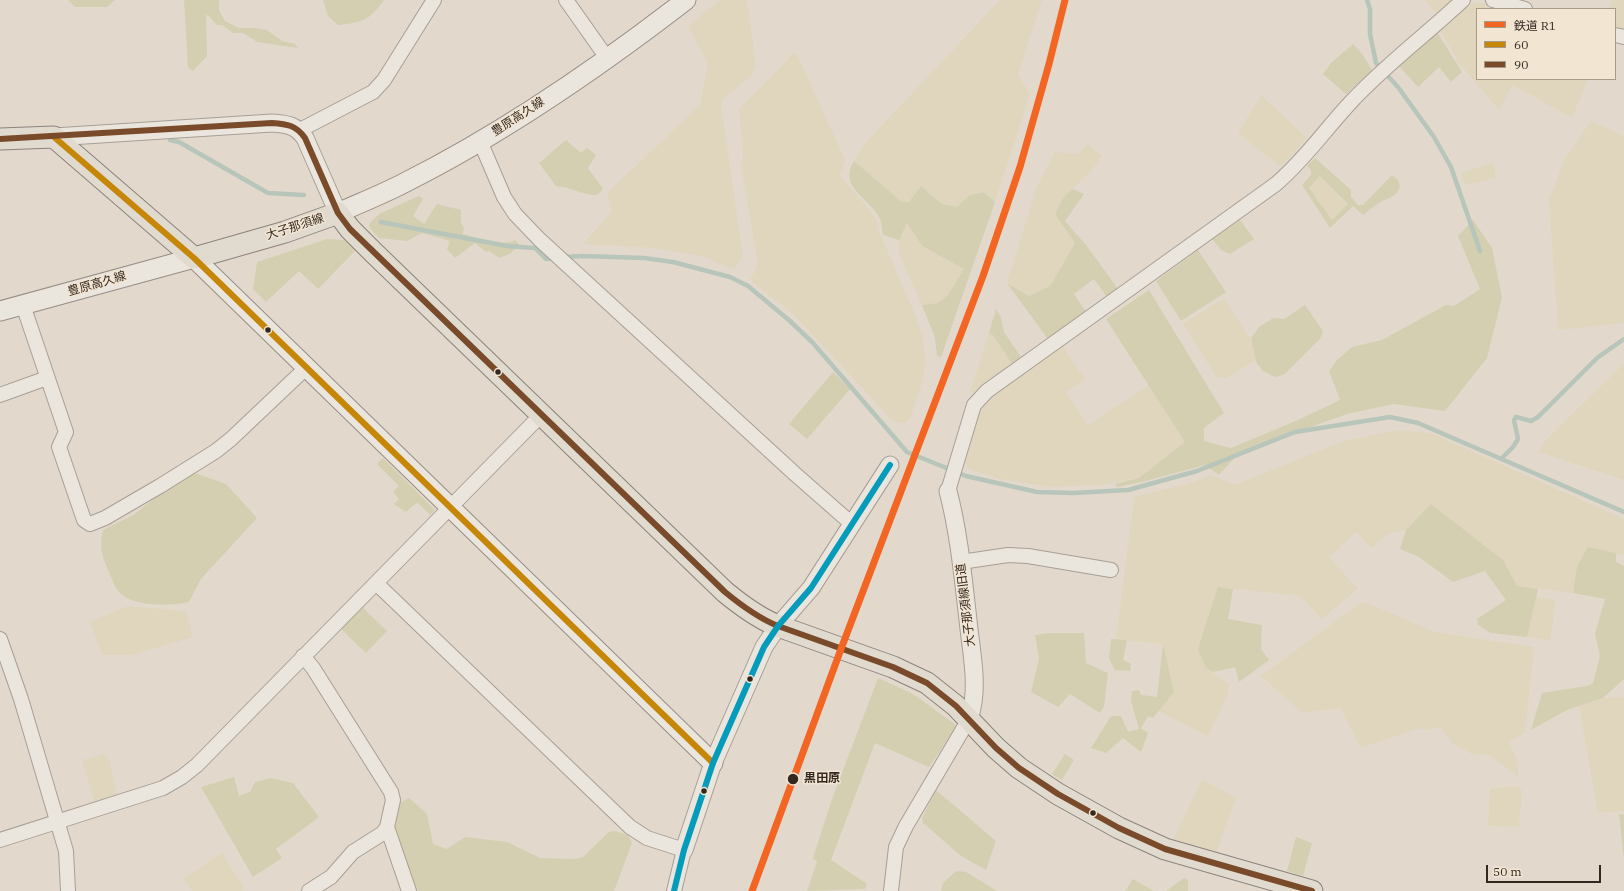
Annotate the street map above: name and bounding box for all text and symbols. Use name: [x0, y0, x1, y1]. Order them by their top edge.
legend: [1476, 8, 1616, 80]
text: 鉄道 R1: [1514, 18, 1556, 33]
text: 60: [1514, 37, 1528, 52]
text: 90: [1514, 57, 1528, 72]
street label: 豊原高久線: [489, 95, 547, 139]
street label: 大子那須線: [264, 211, 326, 243]
street label: 豊原高久線: [66, 269, 128, 299]
unlabelled marker: [263, 325, 273, 335]
unlabelled marker: [493, 367, 503, 377]
street label: 大子那須線旧道: [954, 562, 978, 648]
unlabelled marker: [745, 674, 755, 684]
marker: 黒田原: [786, 772, 800, 786]
place label: 黒田原: [804, 772, 840, 786]
unlabelled marker: [699, 786, 709, 796]
unlabelled marker: [1088, 808, 1098, 818]
scale bar: [1488, 857, 1603, 883]
text: 50 m: [1493, 864, 1522, 879]

